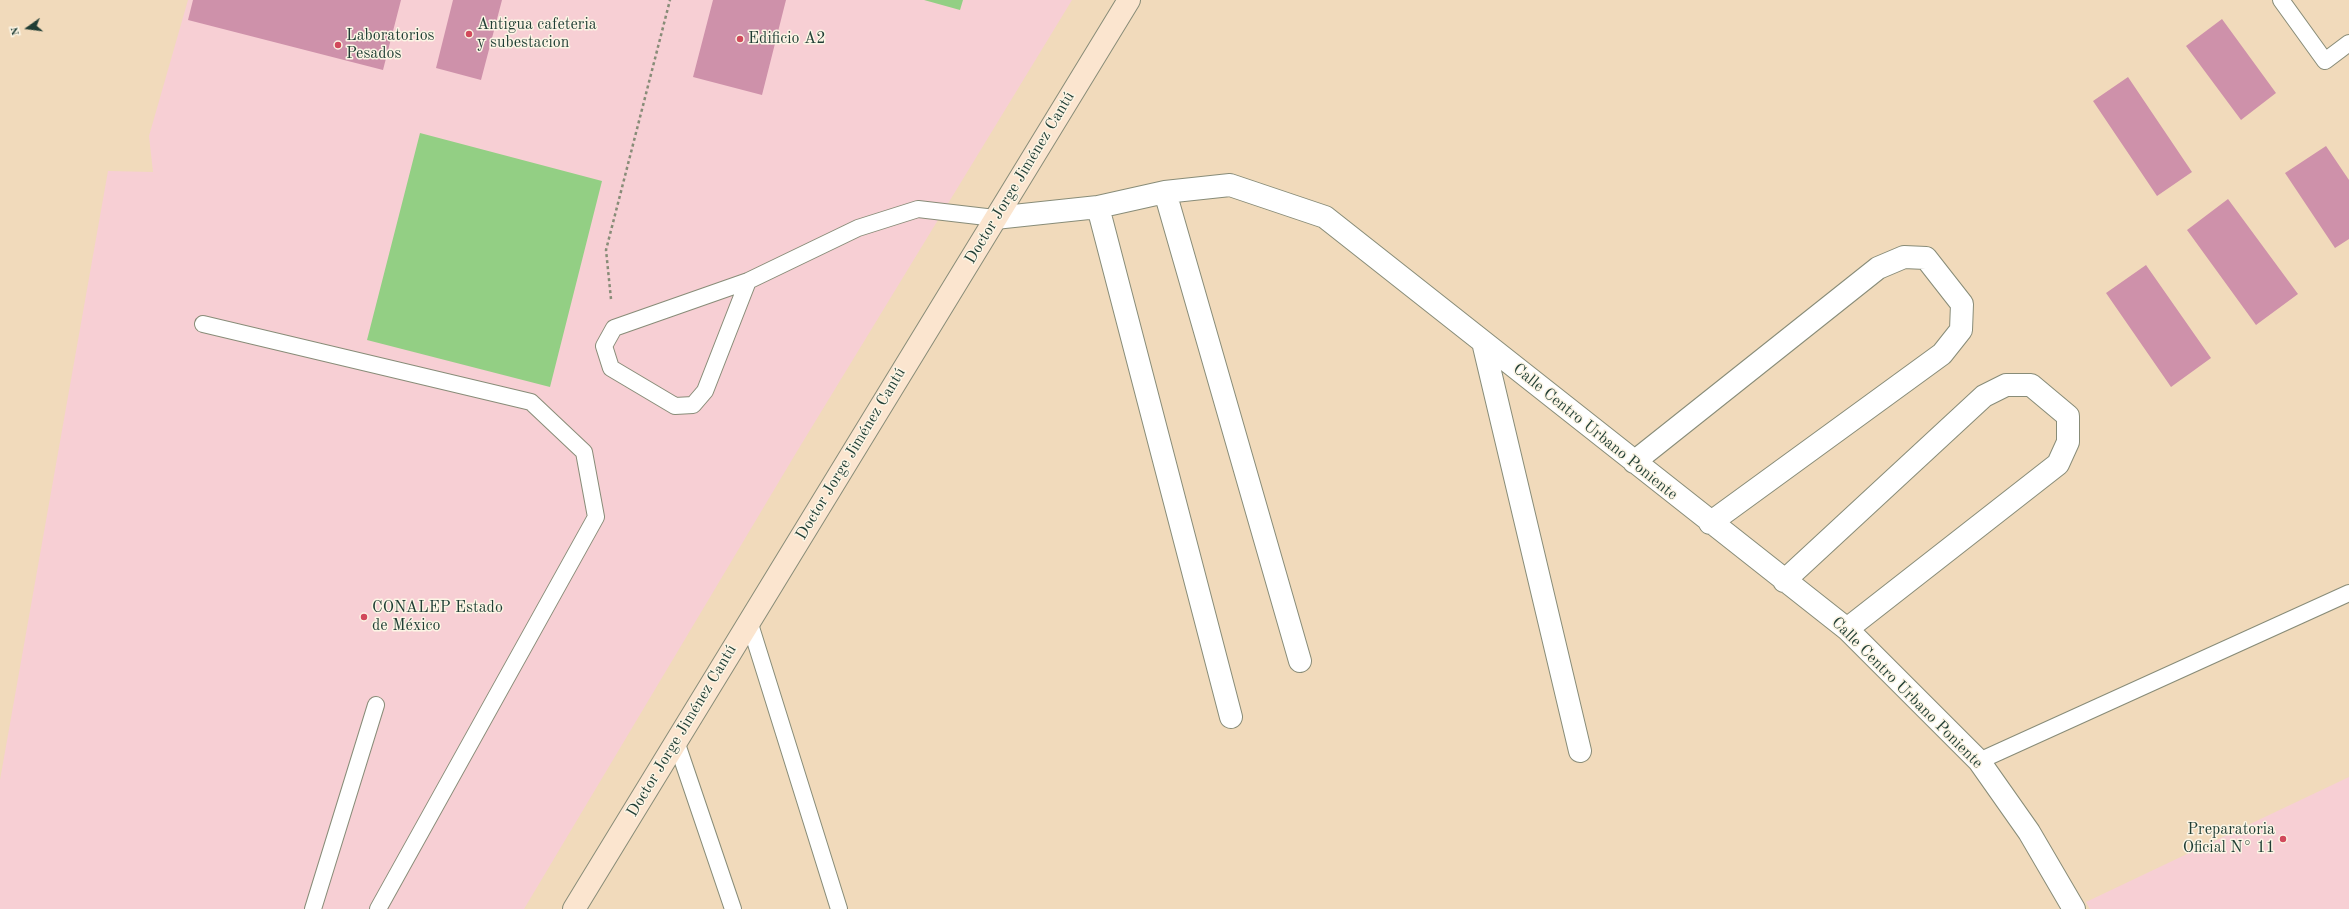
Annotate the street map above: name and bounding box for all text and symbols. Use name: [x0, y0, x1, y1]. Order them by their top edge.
north arrow: [8, 8, 48, 48]
place label: Antigua cafeteria y subestacion: [477, 15, 597, 53]
text: N: [10, 26, 22, 36]
place label: Laboratorios Pesados: [346, 26, 435, 64]
marker: Antigua cafeteria y subestacion: [464, 29, 474, 39]
place label: Edificio A2: [748, 29, 825, 49]
marker: Edificio A2: [735, 34, 745, 44]
marker: Laboratorios Pesados: [333, 40, 343, 50]
street label: Doctor Jorge Jiménez Cantú: [961, 88, 1079, 268]
street label: Calle Centro Urbano Poniente: [1509, 360, 1681, 504]
street label: Doctor Jorge Jiménez Cantú: [792, 364, 910, 544]
place label: CONALEP Estado de México: [372, 598, 503, 636]
marker: CONALEP Estado de México: [359, 612, 369, 622]
street label: Calle Centro Urbano Poniente: [1827, 613, 1987, 773]
street label: Doctor Jorge Jiménez Cantú: [623, 641, 741, 821]
place label: Preparatoria Oficial N° 11: [2183, 820, 2275, 858]
marker: Preparatoria Oficial N° 11: [2278, 834, 2288, 844]

